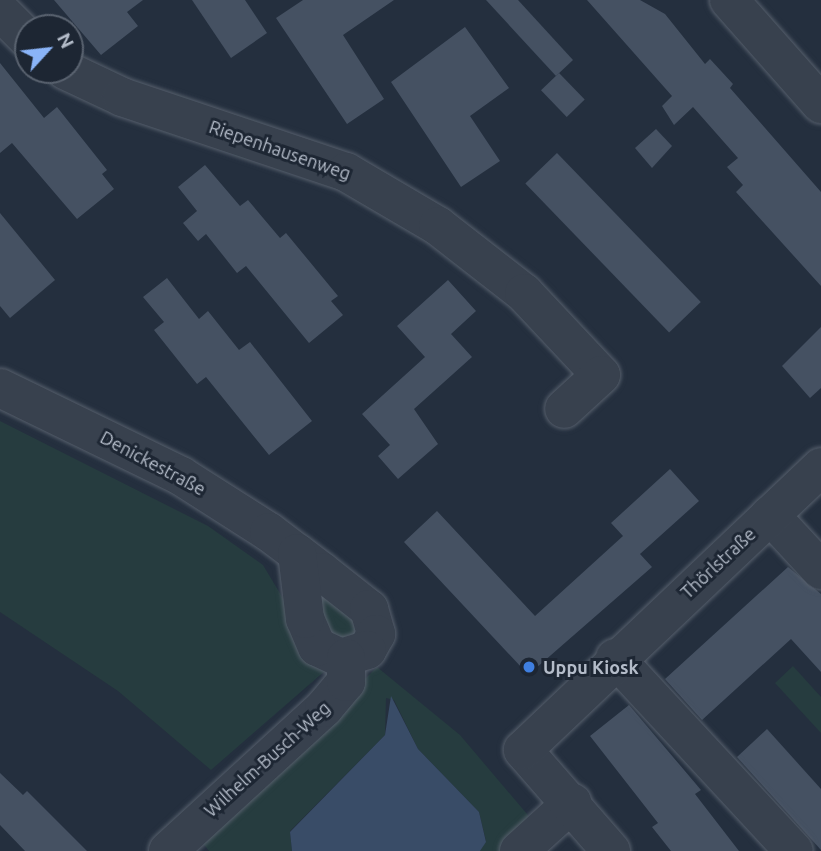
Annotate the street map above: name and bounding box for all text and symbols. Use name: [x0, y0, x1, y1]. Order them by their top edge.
north arrow: [14, 14, 84, 84]
text: N: [53, 29, 79, 52]
street label: Riepenhausenweg: [206, 116, 354, 184]
street label: Denickestraße: [97, 426, 209, 500]
street label: Thörlstraße: [676, 523, 760, 603]
place label: Uppu Kiosk: [543, 656, 639, 678]
marker: Uppu Kiosk: [521, 659, 537, 675]
street label: Wilhelm-Busch-Weg: [200, 697, 334, 821]

